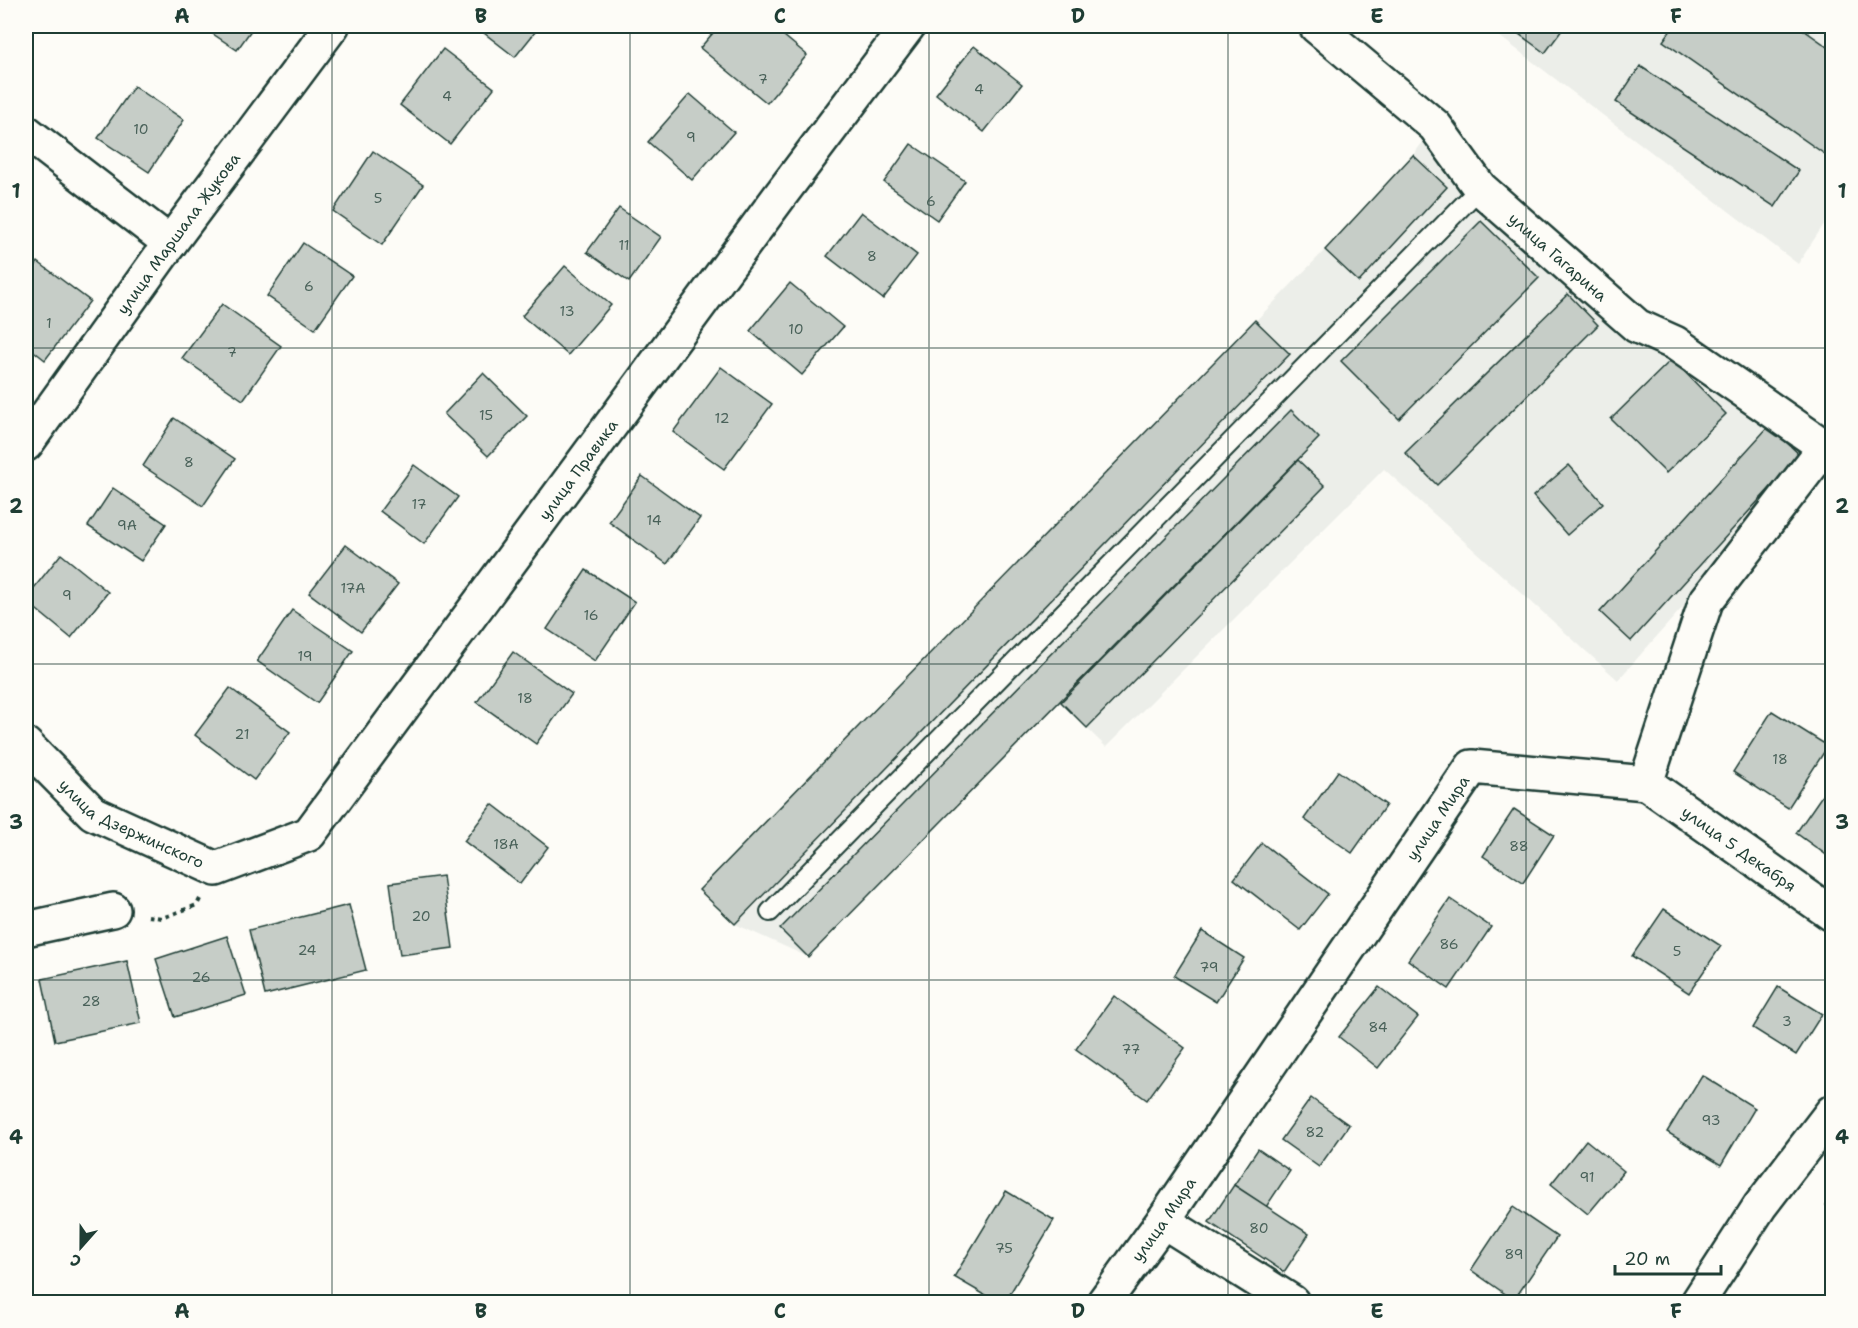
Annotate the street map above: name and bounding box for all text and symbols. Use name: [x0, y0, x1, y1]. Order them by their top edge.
text: A: [174, 3, 190, 29]
text: B: [475, 3, 487, 29]
text: C: [774, 3, 786, 29]
text: D: [1071, 3, 1085, 29]
text: E: [1370, 3, 1384, 29]
text: F: [1670, 3, 1682, 29]
house number: 7: [758, 70, 768, 88]
house number: 4: [974, 80, 984, 98]
house number: 4: [442, 87, 452, 105]
house number: 10: [133, 120, 149, 138]
house number: 9: [686, 128, 696, 146]
street label: улица Маршала Жукова: [112, 148, 245, 319]
text: 1: [11, 178, 21, 204]
text: 1: [1837, 178, 1847, 204]
house number: 5: [374, 189, 382, 207]
house number: 6: [926, 192, 936, 210]
street label: улица Гагарина: [1504, 208, 1612, 306]
house number: 11: [618, 236, 630, 254]
house number: 8: [867, 247, 877, 265]
house number: 6: [304, 277, 314, 295]
house number: 13: [560, 302, 574, 320]
house number: 1: [46, 314, 52, 332]
house number: 10: [788, 320, 804, 338]
house number: 7: [227, 343, 237, 361]
house number: 15: [479, 406, 493, 424]
house number: 12: [715, 409, 729, 427]
street label: улица Правика: [534, 415, 623, 525]
house number: 8: [184, 453, 194, 471]
text: 2: [9, 493, 23, 519]
text: 2: [1835, 493, 1849, 519]
house number: 17: [412, 495, 426, 513]
house number: 14: [646, 511, 662, 529]
house number: 9А: [117, 516, 137, 534]
house number: 17А: [340, 579, 366, 597]
house number: 9: [62, 586, 72, 604]
house number: 16: [583, 606, 599, 624]
house number: 19: [297, 647, 313, 665]
house number: 18: [517, 689, 533, 707]
house number: 21: [235, 725, 249, 743]
house number: 18: [1772, 750, 1788, 768]
street label: улица Мира: [1401, 771, 1474, 865]
street label: улица Дзержинского: [54, 775, 207, 873]
street label: улица 5 Декабря: [1677, 801, 1800, 897]
text: 3: [9, 809, 23, 835]
text: 3: [1835, 809, 1849, 835]
house number: 18А: [493, 835, 519, 853]
house number: 88: [1509, 837, 1529, 855]
house number: 20: [411, 907, 431, 925]
house number: 86: [1439, 935, 1459, 953]
house number: 24: [298, 941, 317, 959]
house number: 5: [1673, 942, 1681, 960]
house number: 79: [1199, 958, 1219, 976]
house number: 26: [192, 968, 211, 986]
house number: 28: [81, 992, 101, 1010]
house number: 3: [1782, 1012, 1792, 1030]
house number: 84: [1368, 1018, 1388, 1036]
house number: 77: [1122, 1040, 1140, 1058]
house number: 93: [1702, 1111, 1720, 1129]
house number: 82: [1306, 1123, 1324, 1141]
text: 4: [9, 1124, 23, 1150]
text: 4: [1835, 1124, 1849, 1150]
house number: 91: [1579, 1168, 1595, 1186]
street label: улица Мира: [1127, 1173, 1201, 1266]
north arrow: [51, 1217, 111, 1277]
house number: 80: [1249, 1219, 1269, 1237]
scale bar: [1615, 1238, 1722, 1276]
house number: 75: [995, 1239, 1013, 1257]
house number: 89: [1505, 1245, 1523, 1263]
text: 20 m: [1624, 1247, 1670, 1271]
text: С: [67, 1249, 84, 1272]
text: A: [174, 1298, 190, 1324]
text: B: [475, 1298, 487, 1324]
text: C: [774, 1298, 786, 1324]
text: D: [1071, 1298, 1085, 1324]
text: E: [1370, 1298, 1384, 1324]
text: F: [1670, 1298, 1682, 1324]

